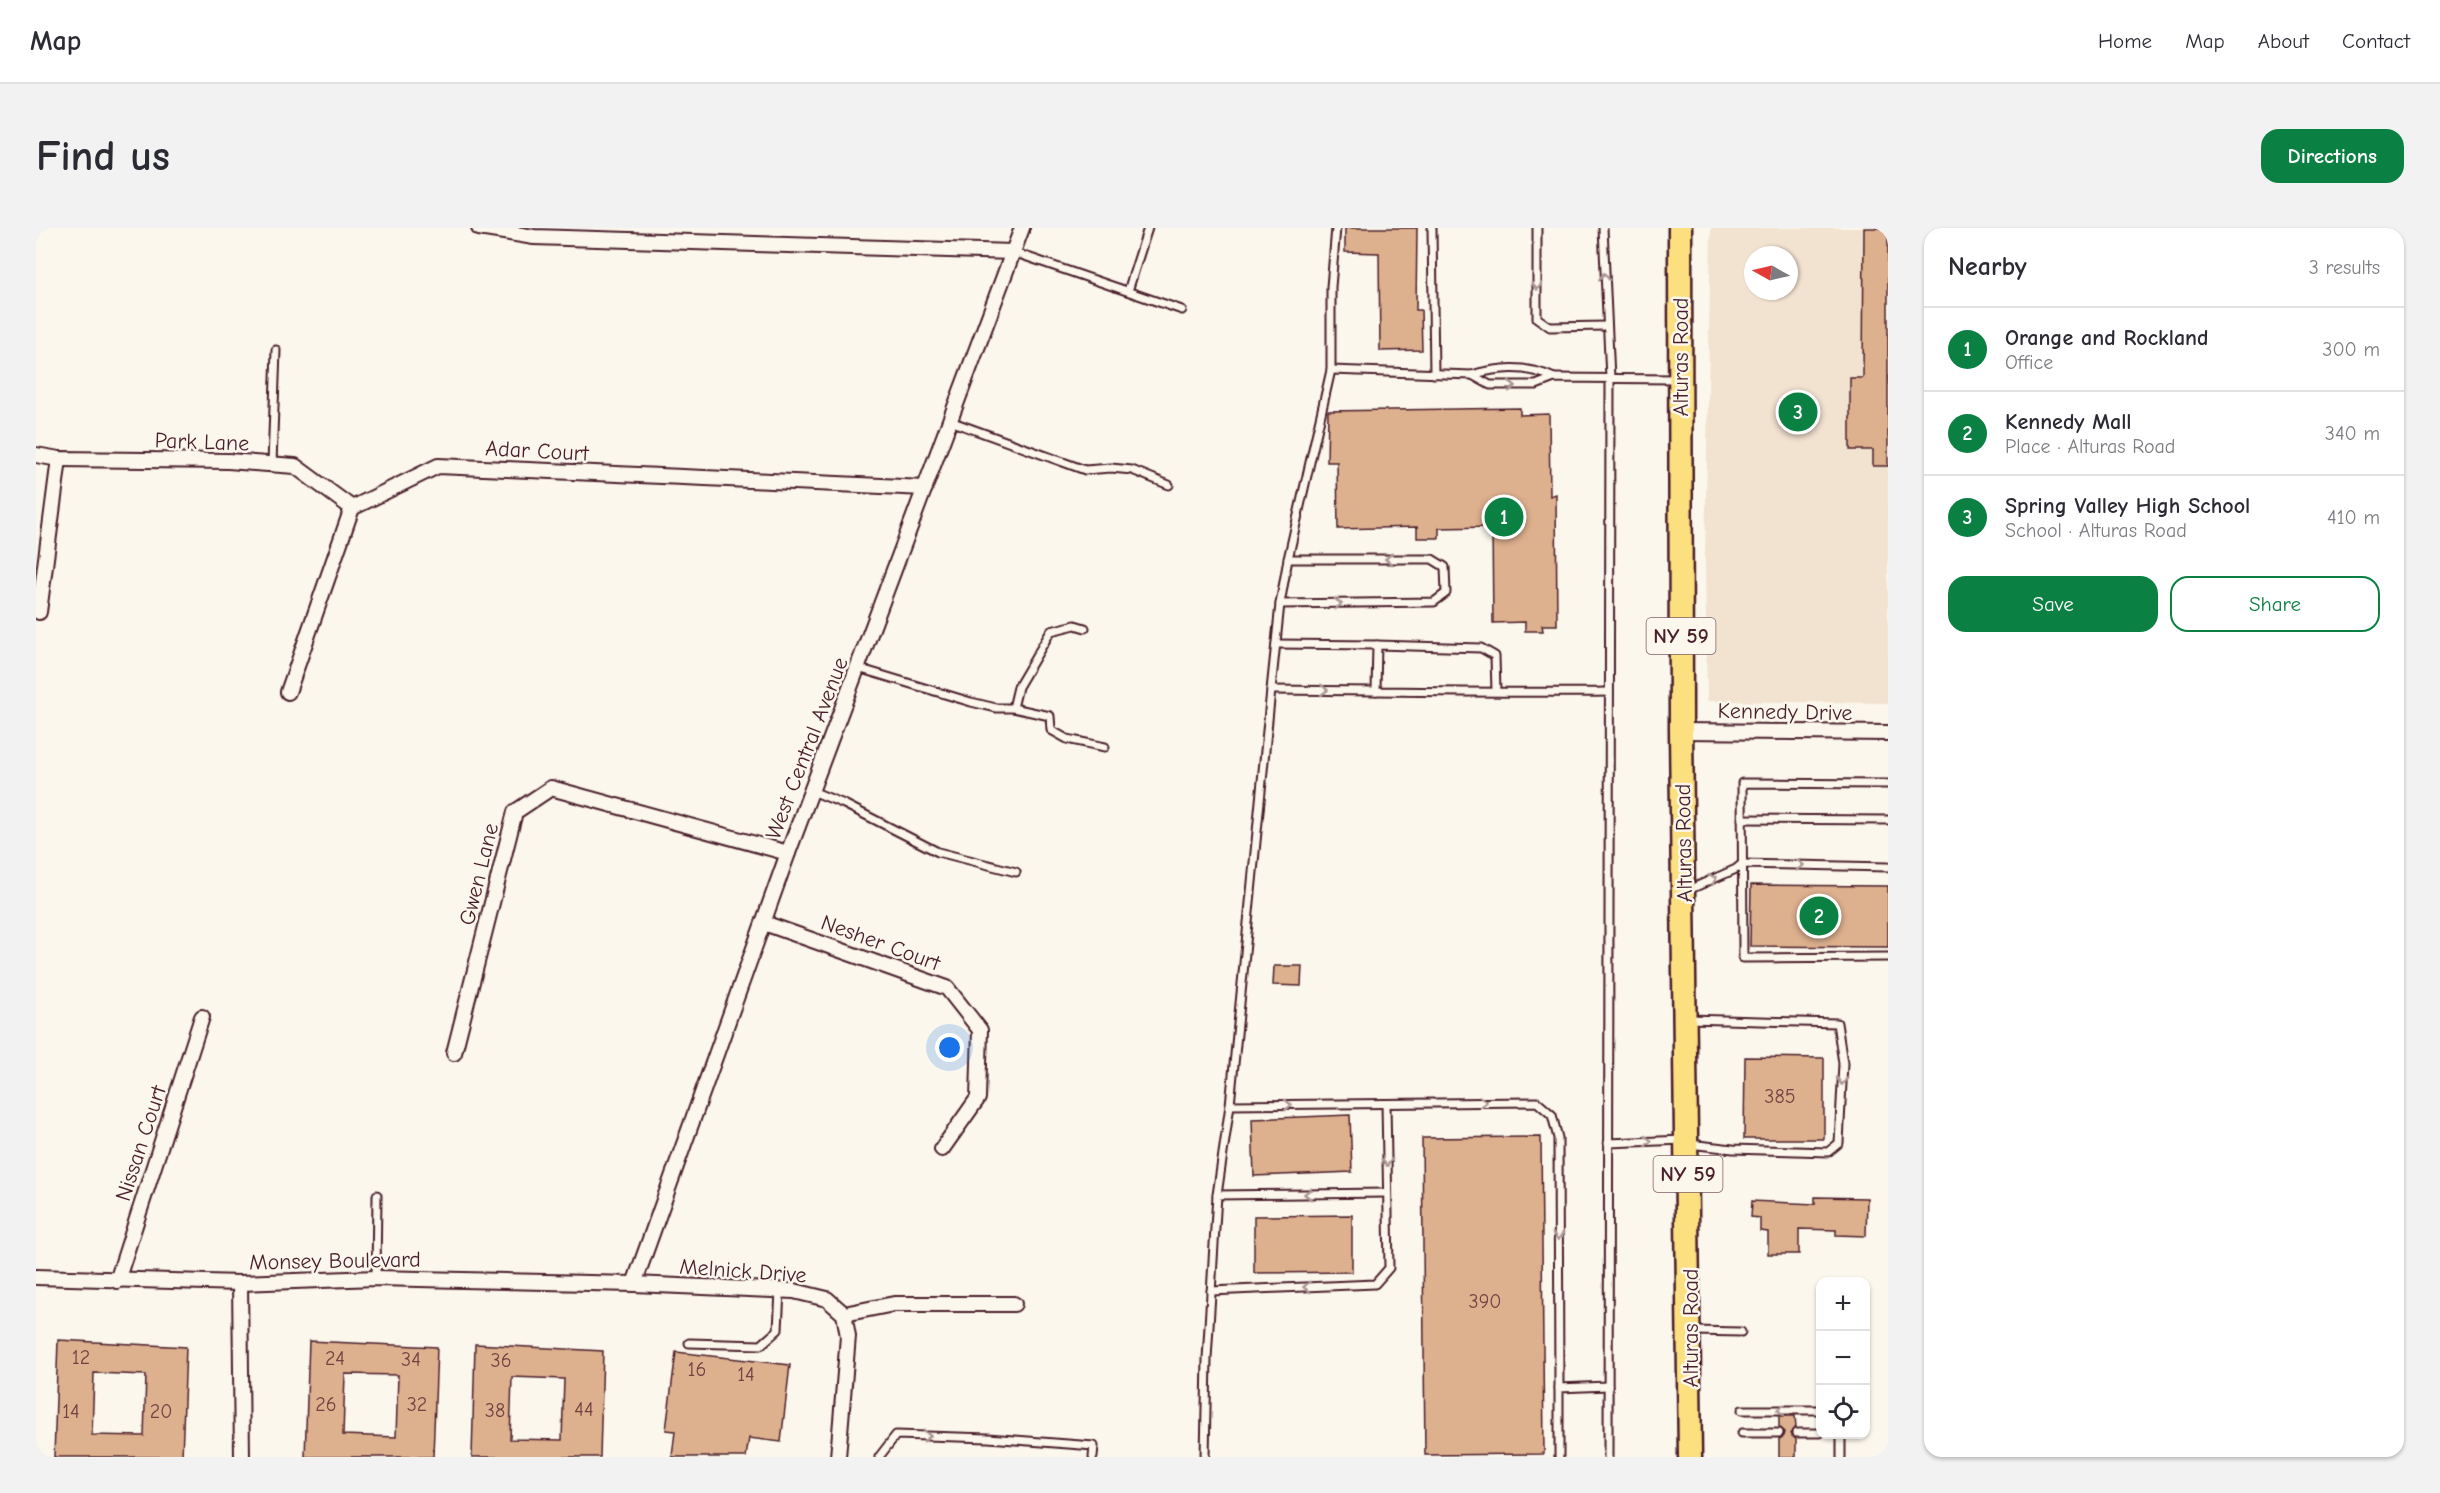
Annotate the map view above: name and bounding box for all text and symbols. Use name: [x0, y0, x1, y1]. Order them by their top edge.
text: Map: [30, 25, 81, 57]
text: Home: [2098, 29, 2152, 53]
text: Map: [2185, 29, 2225, 53]
text: About: [2258, 29, 2309, 53]
text: Contact: [2342, 29, 2410, 53]
button: Directions: [2261, 129, 2404, 183]
text: Find us: [36, 132, 170, 181]
north arrow: [1744, 246, 1798, 300]
text: Nearby: [1948, 252, 2027, 282]
text: 3 results: [2309, 256, 2380, 279]
one-way arrow: [1598, 273, 1611, 282]
one-way arrow: [1531, 282, 1543, 291]
street label: Alturas Road: [1668, 298, 1694, 416]
text: Orange and Rockland: [2005, 325, 2209, 351]
text: 1: [1964, 338, 1971, 361]
text: 300 m: [2322, 338, 2380, 361]
text: Office: [2005, 351, 2053, 374]
one-way arrow: [1508, 380, 1517, 392]
pin: 3: [1778, 390, 1818, 435]
text: Kennedy Mall: [2005, 409, 2132, 435]
text: 2: [1963, 422, 1972, 445]
text: 340 m: [2325, 422, 2380, 445]
street label: Park Lane: [154, 427, 250, 457]
street label: Adar Court: [485, 435, 590, 467]
text: Place · Alturas Road: [2005, 435, 2175, 458]
text: Spring Valley High School: [2005, 493, 2250, 519]
pin: 1: [1484, 494, 1524, 540]
text: 3: [1963, 506, 1972, 529]
text: 410 m: [2327, 506, 2380, 529]
text: School · Alturas Road: [2005, 519, 2187, 542]
one-way arrow: [1385, 553, 1394, 565]
button: Save: [1948, 576, 2158, 632]
button: Share: [2170, 576, 2380, 632]
one-way arrow: [1334, 597, 1343, 610]
road number: NY 59: [1646, 618, 1716, 654]
street label: West Central Avenue: [760, 654, 854, 843]
one-way arrow: [1319, 684, 1328, 697]
street label: Kennedy Drive: [1717, 698, 1853, 726]
street label: Alturas Road: [1670, 783, 1698, 903]
street label: Gwen Lane: [454, 821, 504, 928]
one-way arrow: [1796, 859, 1805, 872]
one-way arrow: [1707, 874, 1718, 886]
pin: 2: [1800, 894, 1838, 938]
street label: Nesher Court: [817, 909, 944, 977]
your location: [935, 1033, 964, 1062]
one-way arrow: [1836, 1076, 1848, 1085]
street label: Nissan Court: [110, 1082, 172, 1204]
house number: 385: [1764, 1085, 1796, 1108]
one-way arrow: [1479, 1096, 1488, 1109]
one-way arrow: [1284, 1099, 1293, 1111]
one-way arrow: [1643, 1135, 1652, 1148]
road number: NY 59: [1654, 1156, 1722, 1192]
one-way arrow: [1381, 1158, 1393, 1167]
one-way arrow: [1304, 1188, 1313, 1200]
one-way arrow: [1552, 1231, 1564, 1240]
street label: Monsey Boulevard: [249, 1247, 421, 1275]
street label: Melnick Drive: [678, 1254, 807, 1288]
street label: Alturas Road: [1678, 1269, 1704, 1387]
map controls: [1816, 1277, 1870, 1439]
button: +: [1816, 1277, 1870, 1331]
one-way arrow: [1303, 1280, 1312, 1293]
house number: 390: [1469, 1290, 1501, 1313]
button: −: [1816, 1331, 1870, 1385]
house number: 12: [72, 1346, 90, 1369]
house number: 24: [325, 1347, 345, 1370]
house number: 34: [401, 1348, 421, 1371]
house number: 36: [491, 1349, 511, 1372]
house number: 16: [688, 1358, 706, 1381]
house number: 14: [737, 1363, 755, 1386]
button: locate: [1816, 1385, 1870, 1439]
house number: 26: [315, 1393, 337, 1416]
house number: 32: [407, 1393, 427, 1416]
house number: 44: [574, 1398, 594, 1421]
house number: 38: [485, 1399, 505, 1422]
house number: 14: [62, 1400, 80, 1423]
house number: 20: [150, 1400, 172, 1423]
one-way arrow: [1777, 1404, 1786, 1416]
one-way arrow: [922, 1430, 931, 1442]

